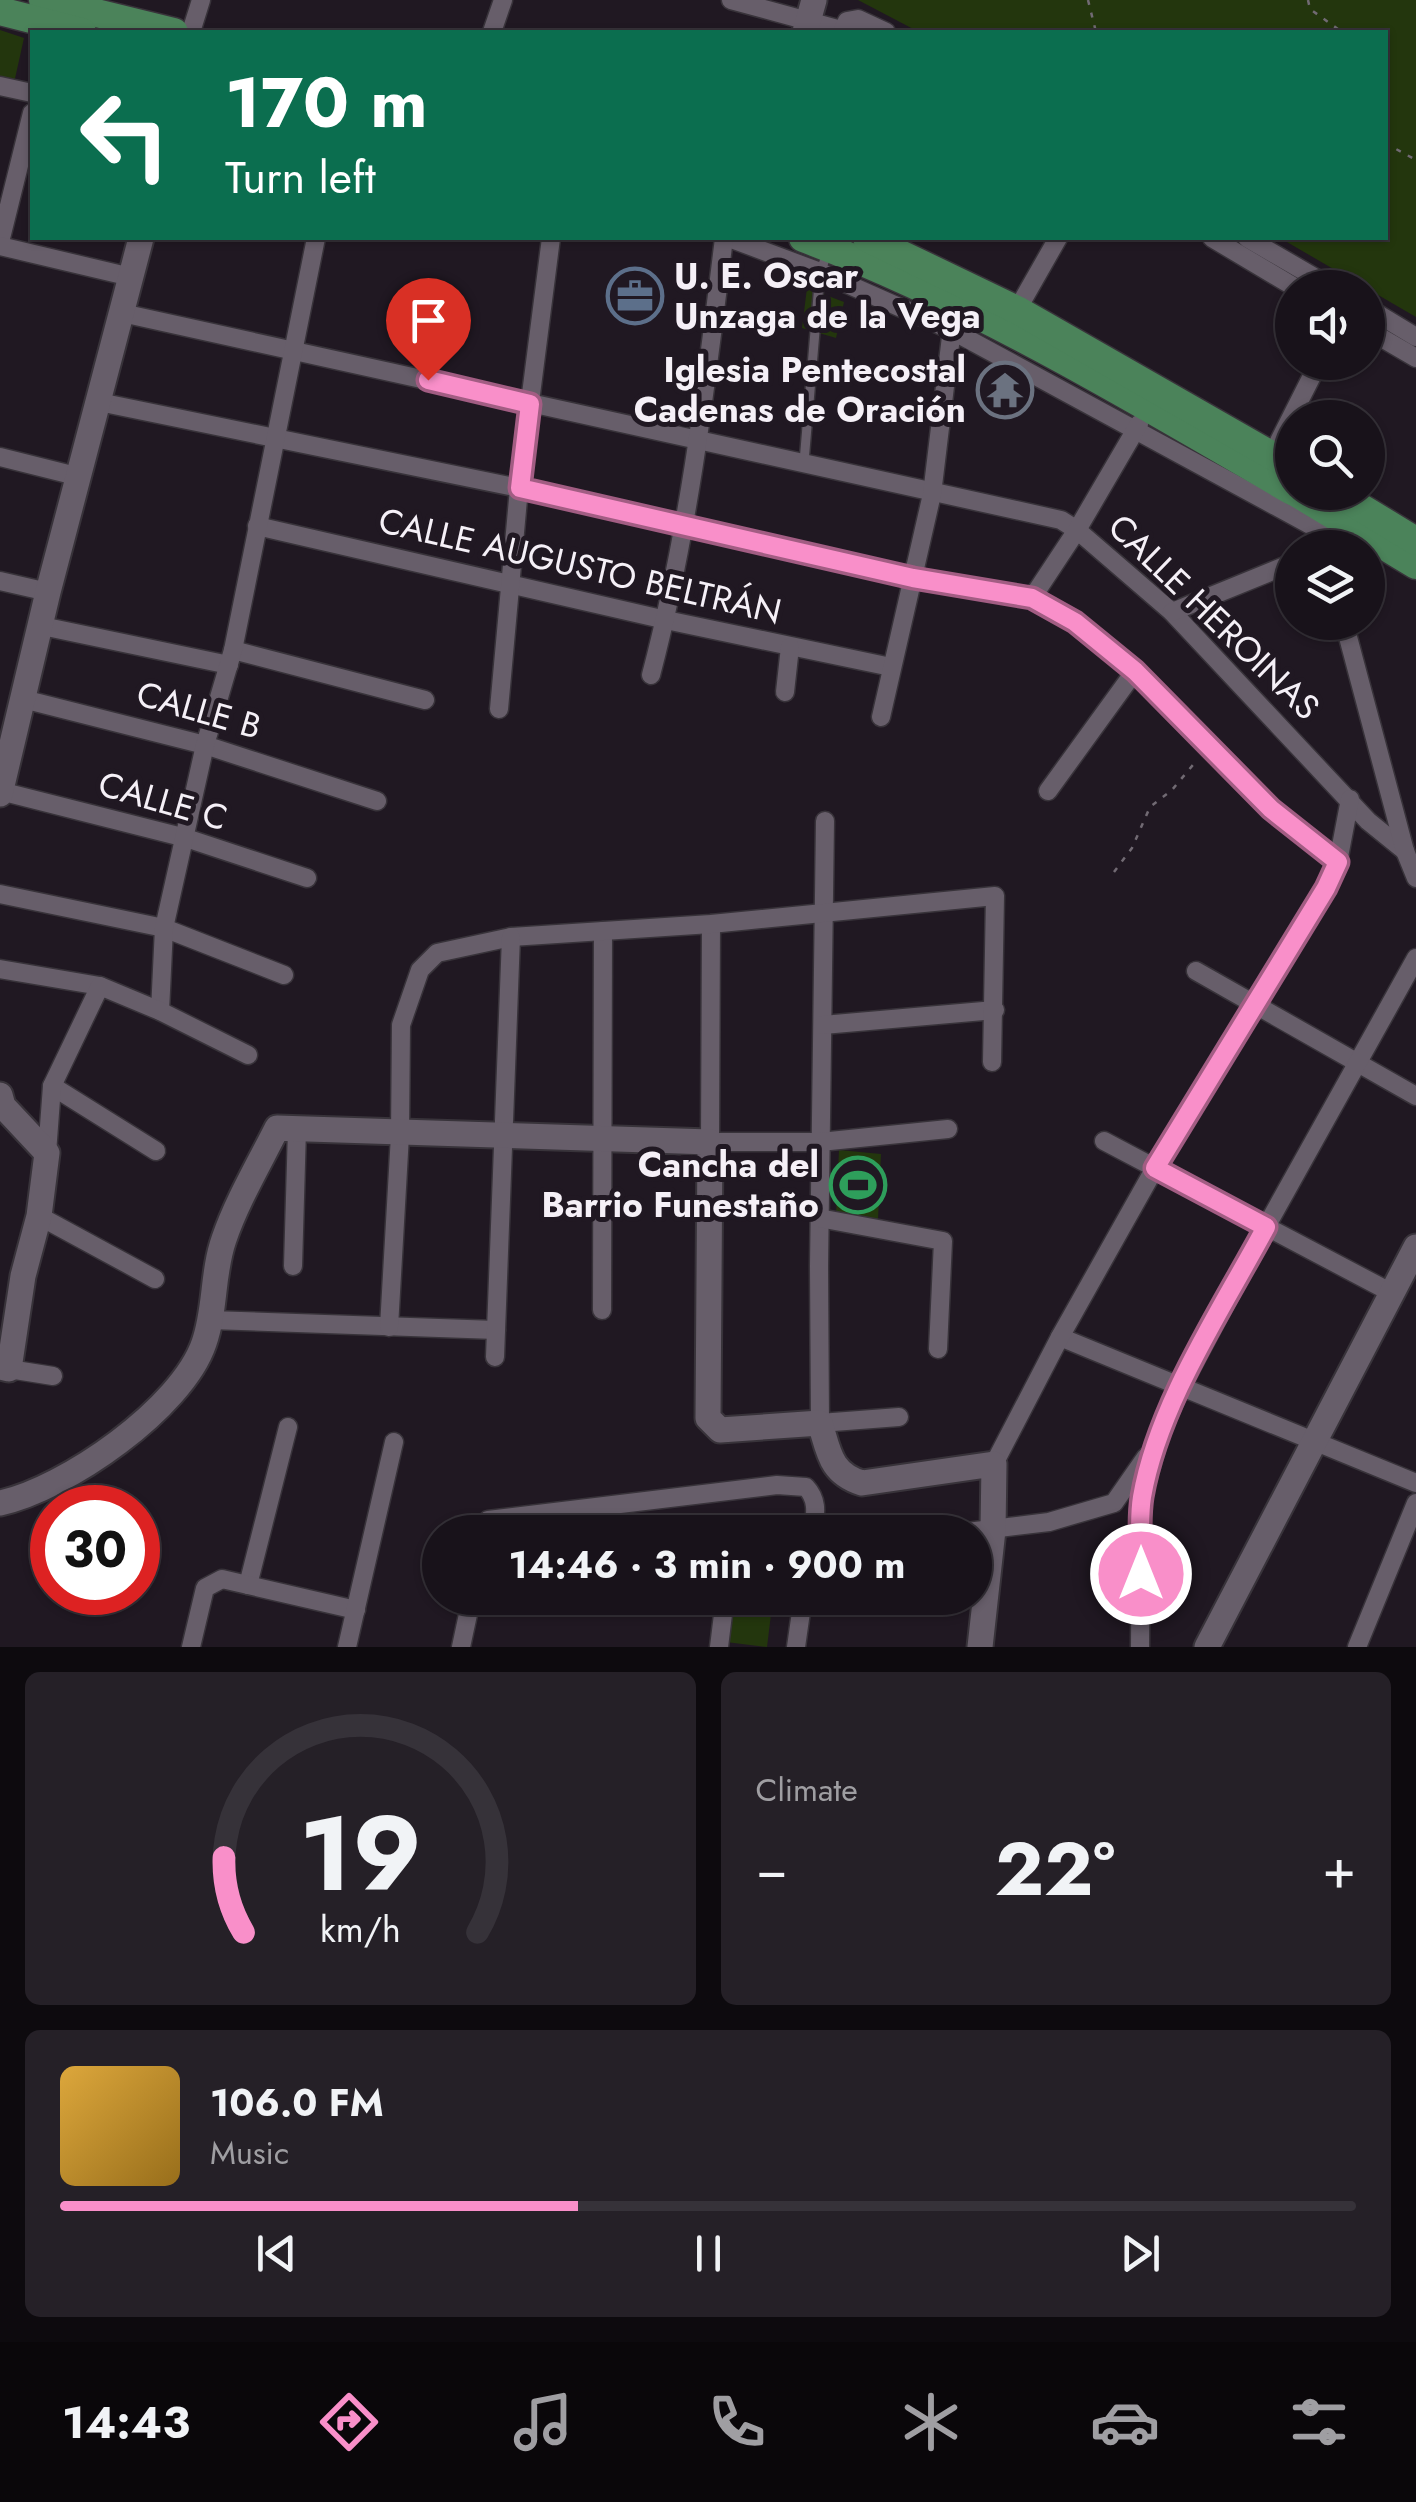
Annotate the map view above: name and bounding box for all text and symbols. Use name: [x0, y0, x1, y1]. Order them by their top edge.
text: 170 m: [225, 52, 428, 153]
icon: left: [60, 70, 190, 200]
text: Turn left: [225, 145, 376, 210]
place label: U. E. Oscar Unzaga de la Vega: [674, 251, 981, 341]
office icon: U. E. Oscar Unzaga de la Vega: [605, 266, 665, 326]
map controls: [1275, 270, 1385, 640]
button: sound: [1275, 270, 1385, 380]
pin: [386, 278, 471, 381]
icon: arrive: [401, 293, 456, 348]
place label: Iglesia Pentecostal Cadenas de Oración: [634, 345, 966, 435]
temple icon: Iglesia Pentecostal Cadenas de Oración: [975, 360, 1035, 420]
button: search: [1275, 400, 1385, 510]
street label: CALLE AUGUSTO BELTRÁN: [374, 495, 786, 637]
street label: CALLE HEROINAS: [1097, 503, 1331, 731]
button: layers: [1275, 530, 1385, 640]
street label: CALLE B: [131, 668, 267, 752]
street label: CALLE C: [93, 759, 233, 843]
place label: Cancha del Barrio Funestaño: [542, 1140, 819, 1230]
sports icon: Cancha del Barrio Funestaño: [828, 1155, 888, 1215]
speed limit sign: 30: [30, 1485, 160, 1615]
position arrow: [1089, 1522, 1193, 1626]
text: 14:46 · 3 min · 900 m: [509, 1537, 905, 1592]
text: Climate: [756, 1767, 858, 1813]
text: 19: [299, 1779, 422, 1929]
text: 22°: [995, 1815, 1115, 1923]
text: −: [756, 1829, 788, 1909]
text: +: [1322, 1829, 1356, 1909]
text: km/h: [320, 1904, 401, 1955]
text: 106.0 FM: [210, 2075, 384, 2130]
text: Music: [210, 2130, 289, 2176]
icon: previous: [249, 2226, 304, 2281]
icon: pause: [681, 2226, 736, 2281]
icon: next: [1113, 2226, 1168, 2281]
icon: directions: [314, 2387, 384, 2457]
icon: music: [508, 2387, 578, 2457]
icon: phone: [702, 2387, 772, 2457]
icon: climate: [896, 2387, 966, 2457]
icon: car: [1090, 2387, 1160, 2457]
icon: filters: [1284, 2387, 1354, 2457]
text: 14:43: [62, 2390, 190, 2455]

